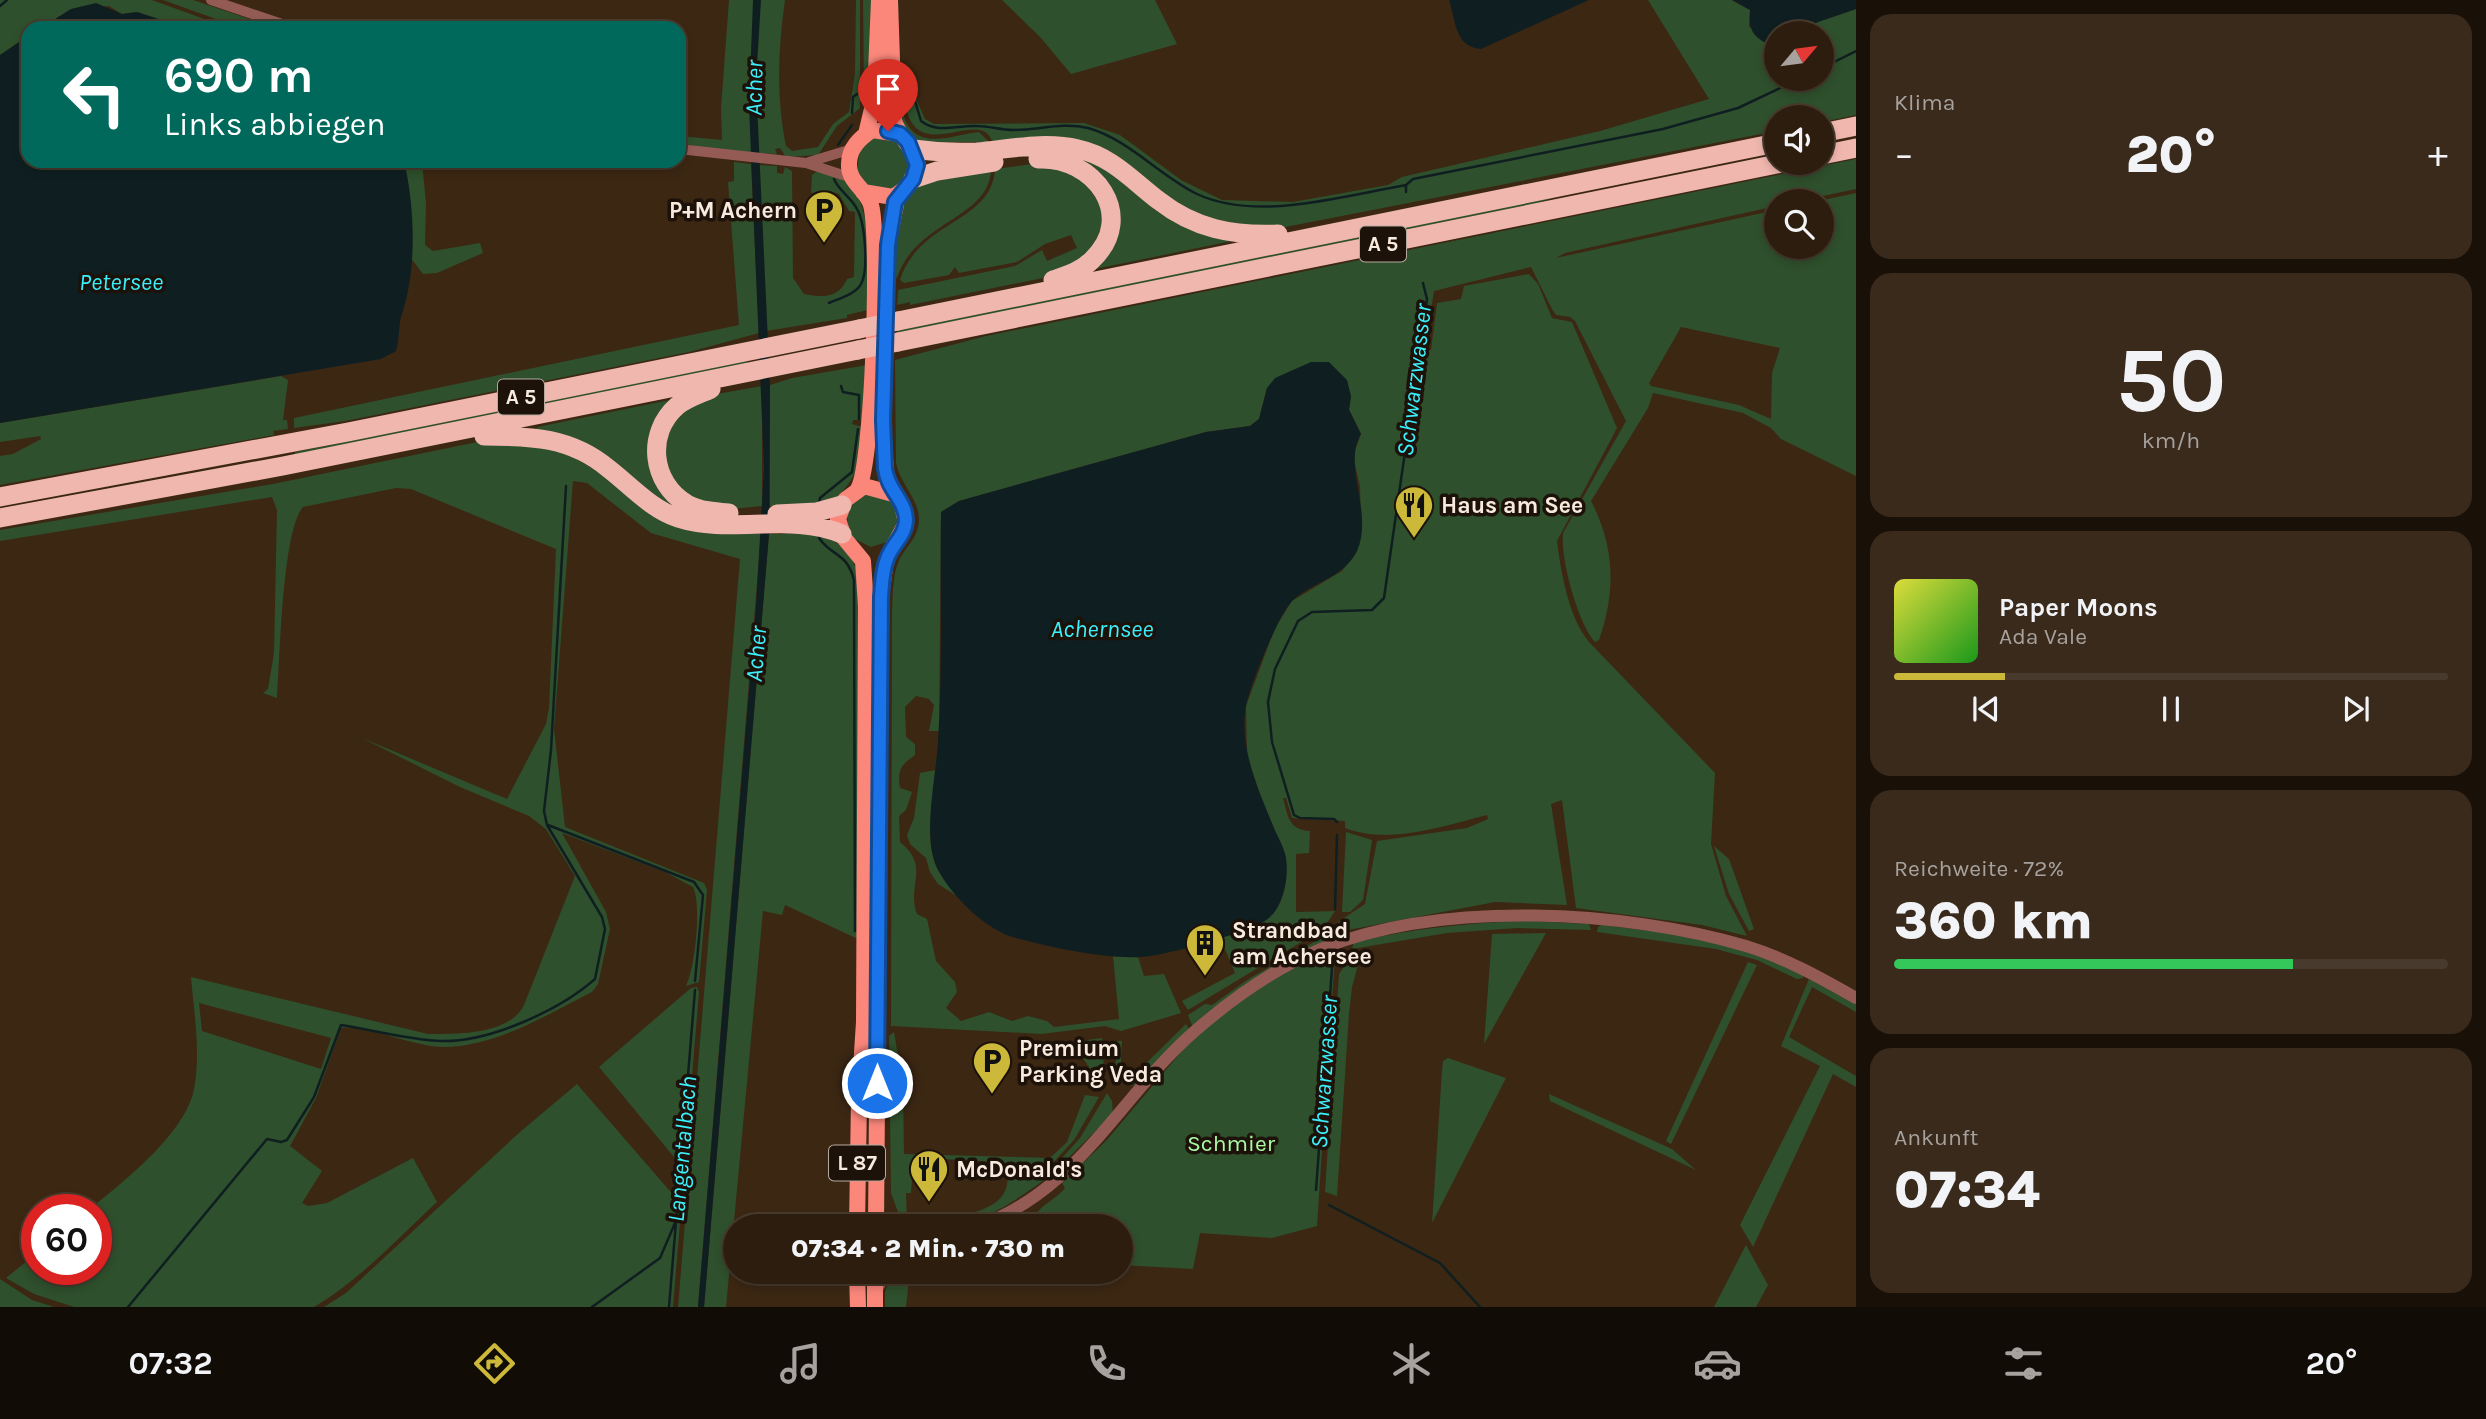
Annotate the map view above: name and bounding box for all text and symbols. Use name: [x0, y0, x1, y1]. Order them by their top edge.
north arrow: [1764, 21, 1834, 91]
map controls: [1764, 21, 1834, 259]
text: 690 m: [164, 47, 314, 104]
icon: left: [49, 49, 140, 140]
water label: Acher: [740, 59, 768, 116]
pin: [858, 59, 918, 131]
icon: arrive: [869, 70, 907, 108]
text: Klima: [1894, 89, 1955, 116]
button: sound: [1764, 105, 1834, 175]
text: Links abbiegen: [164, 106, 386, 143]
text: 20°: [2126, 124, 2216, 185]
text: −: [1894, 132, 1914, 177]
text: +: [2428, 132, 2448, 177]
parking icon: P+M Achern: [803, 189, 845, 244]
button: search: [1764, 189, 1834, 259]
place label: P+M Achern: [669, 197, 797, 224]
road number: A 5: [1360, 226, 1406, 262]
water label: Petersee: [79, 268, 163, 296]
water label: Schwarzwasser: [1391, 301, 1437, 458]
text: 50: [2116, 328, 2226, 434]
road number: A 5: [498, 380, 544, 414]
text: km/h: [2142, 427, 2200, 454]
restaurant icon: Haus am See: [1393, 484, 1435, 539]
place label: Haus am See: [1441, 492, 1583, 519]
text: Paper Moons: [1999, 592, 2158, 623]
water label: Achernsee: [1051, 615, 1153, 643]
text: Ada Vale: [1999, 623, 2087, 650]
water label: Acher: [740, 624, 772, 683]
icon: previous: [1967, 690, 2005, 728]
icon: pause: [2152, 690, 2190, 728]
icon: next: [2337, 690, 2375, 728]
text: Reichweite · 72%: [1894, 855, 2064, 882]
text: 360 km: [1894, 890, 2093, 951]
place label: Strandbad am Achersee: [1232, 917, 1372, 970]
building icon: Strandbad am Achersee: [1184, 922, 1226, 977]
water label: Schwarzwasser: [1305, 994, 1343, 1149]
place label: Premium Parking Veda: [1019, 1035, 1162, 1088]
parking icon: Premium Parking Veda: [971, 1040, 1013, 1095]
position arrow: [840, 1046, 914, 1120]
water label: Langentalbach: [662, 1075, 702, 1223]
text: Ankunft: [1894, 1124, 1978, 1151]
park label: Schmier: [1187, 1130, 1276, 1157]
road number: L 87: [829, 1146, 885, 1180]
restaurant icon: McDonald's: [908, 1148, 950, 1203]
place label: McDonald's: [956, 1156, 1082, 1183]
text: 07:34: [1894, 1159, 2040, 1220]
speed limit sign: 60: [21, 1194, 112, 1285]
text: 07:34 · 2 Min. · 730 m: [791, 1233, 1065, 1264]
icon: directions: [470, 1339, 519, 1388]
icon: music: [776, 1339, 825, 1388]
icon: phone: [1082, 1339, 1131, 1388]
icon: climate: [1387, 1339, 1436, 1388]
icon: car: [1693, 1339, 1742, 1388]
icon: filters: [1999, 1339, 2048, 1388]
text: 07:32: [128, 1345, 213, 1382]
text: 20°: [2305, 1345, 2357, 1382]

